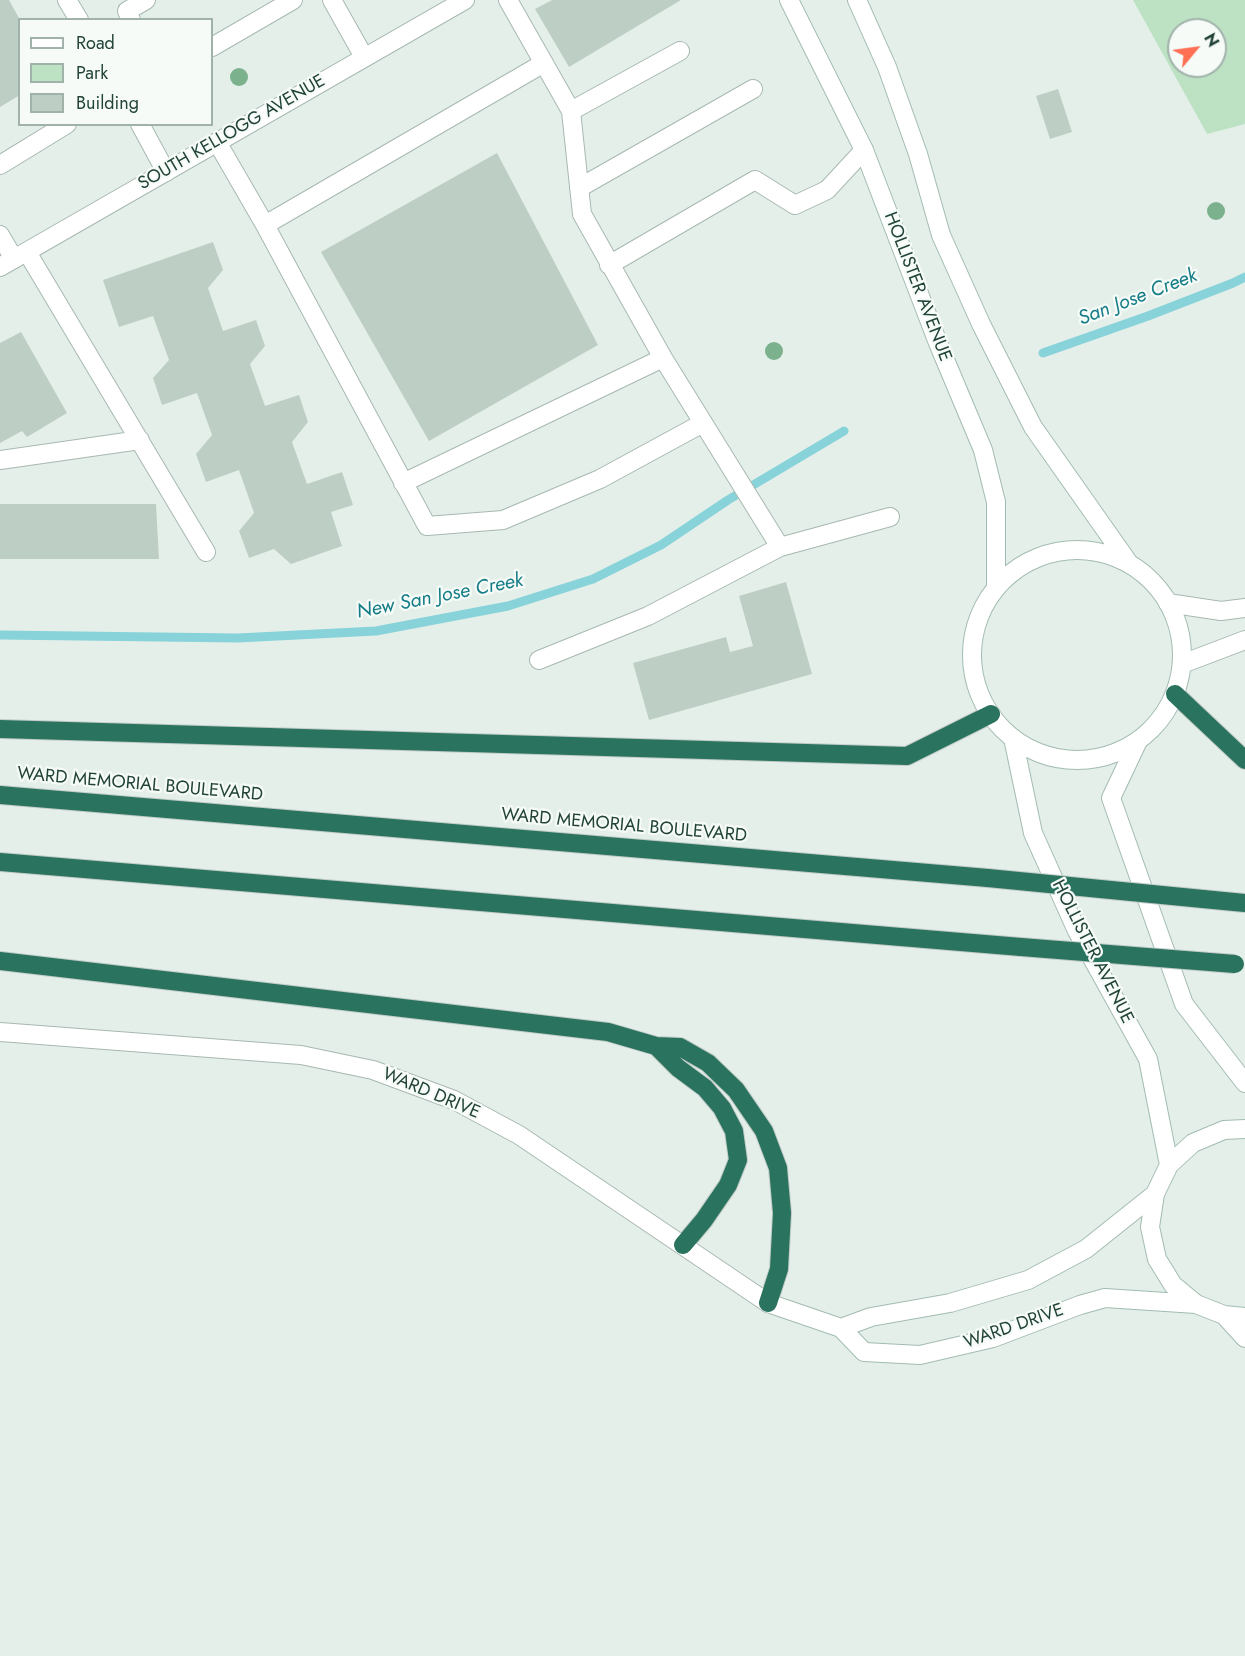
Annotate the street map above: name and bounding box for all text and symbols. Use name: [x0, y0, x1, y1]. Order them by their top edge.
legend: [18, 18, 213, 126]
north arrow: [1167, 18, 1227, 78]
text: N: [1198, 29, 1225, 51]
text: Road: [76, 30, 115, 56]
text: Park: [76, 60, 108, 86]
street label: SOUTH KELLOGG AVENUE: [135, 71, 329, 195]
text: Building: [76, 90, 139, 116]
street label: HOLLISTER AVENUE: [879, 209, 955, 365]
water label: San Jose Creek: [1075, 264, 1201, 332]
water label: New San Jose Creek: [355, 569, 525, 625]
street label: WARD MEMORIAL BOULEVARD: [16, 763, 264, 807]
street label: WARD MEMORIAL BOULEVARD: [500, 804, 748, 848]
street label: HOLLISTER AVENUE: [1046, 877, 1138, 1027]
street label: WARD DRIVE: [379, 1064, 483, 1124]
street label: WARD DRIVE: [961, 1300, 1067, 1354]

